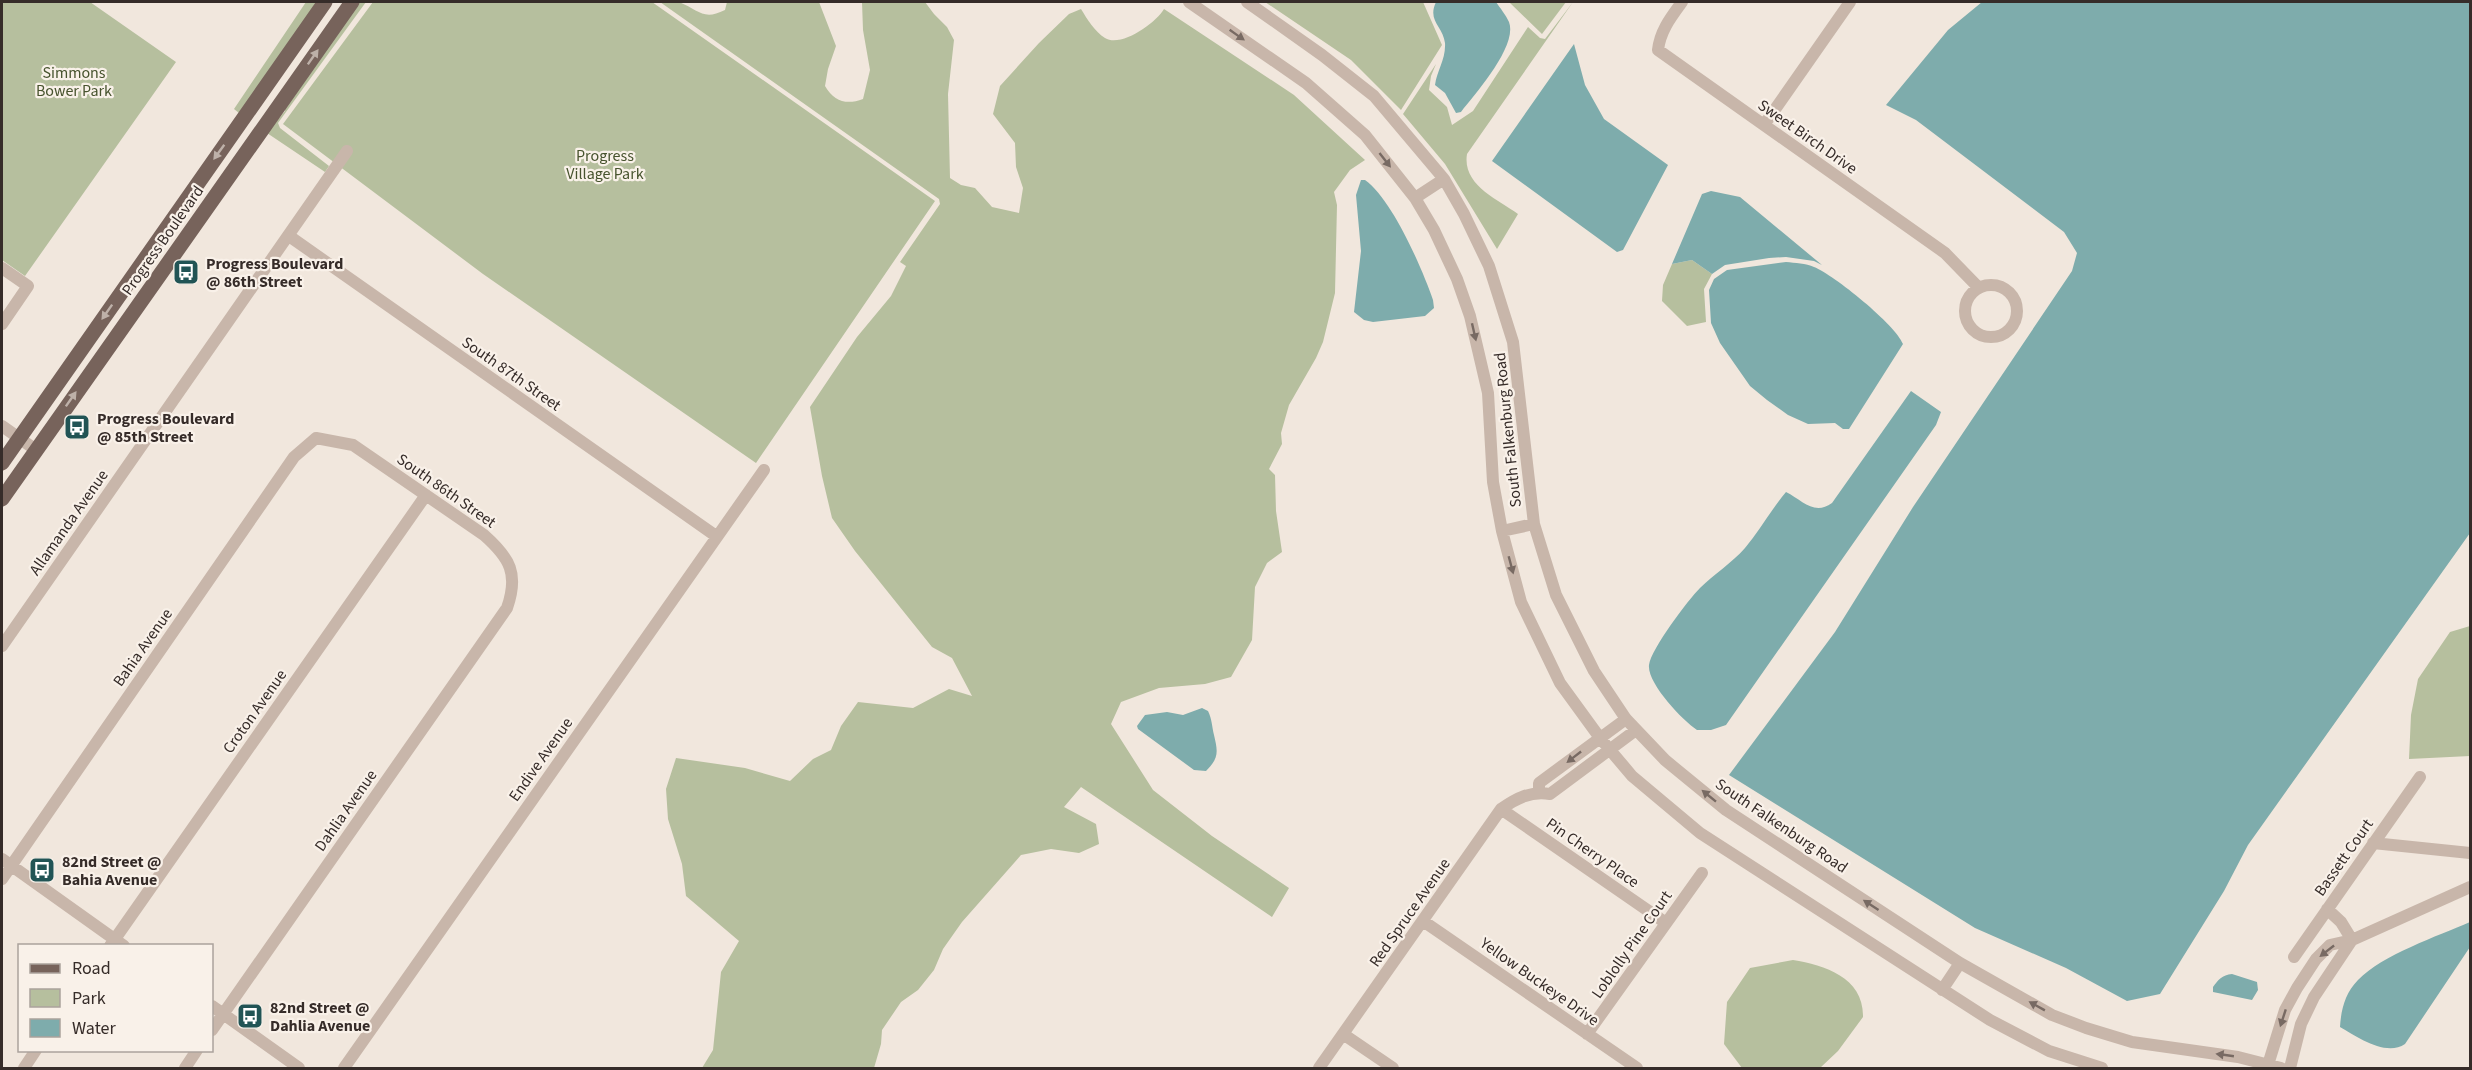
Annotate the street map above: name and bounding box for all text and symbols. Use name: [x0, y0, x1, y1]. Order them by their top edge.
one-way arrow: [1229, 29, 1245, 41]
one-way arrow: [307, 49, 318, 65]
park label: Simmons Bower Park: [36, 62, 112, 102]
street label: Sweet Birch Drive: [1753, 94, 1862, 179]
one-way arrow: [213, 144, 225, 160]
park label: Progress Village Park: [566, 145, 644, 185]
one-way arrow: [1379, 153, 1391, 168]
street label: Progress Boulevard: [117, 181, 209, 300]
place label: Progress Boulevard @ 86th Street: [206, 253, 343, 293]
bus stop icon: Progress Boulevard @ 86th Street: [171, 257, 201, 287]
one-way arrow: [101, 303, 113, 319]
one-way arrow: [1470, 323, 1479, 342]
street label: South 87th Street: [457, 331, 566, 417]
street label: South Falkenburg Road: [1489, 351, 1527, 508]
one-way arrow: [65, 392, 77, 407]
place label: Progress Boulevard @ 85th Street: [97, 408, 234, 448]
bus stop icon: Progress Boulevard @ 85th Street: [62, 412, 92, 442]
street label: South 86th Street: [392, 448, 501, 534]
street label: Allamanda Avenue: [24, 465, 114, 580]
one-way arrow: [1507, 556, 1517, 574]
street label: Bahia Avenue: [108, 604, 178, 691]
street label: Croton Avenue: [218, 665, 292, 758]
street label: Endive Avenue: [504, 713, 578, 806]
one-way arrow: [1566, 750, 1582, 763]
street label: Dahlia Avenue: [310, 765, 382, 856]
street label: South Falkenburg Road: [1711, 773, 1852, 878]
one-way arrow: [1701, 790, 1717, 803]
street label: Pin Cherry Place: [1541, 813, 1643, 893]
street label: Bassett Court: [2309, 814, 2379, 901]
place label: 82nd Street @ Bahia Avenue: [62, 851, 161, 891]
street label: Red Spruce Avenue: [1364, 854, 1456, 971]
bus stop icon: 82nd Street @ Bahia Avenue: [27, 855, 57, 885]
street label: Loblolly Pine Court: [1586, 886, 1678, 1003]
one-way arrow: [1863, 900, 1879, 911]
street label: Yellow Buckeye Drive: [1475, 932, 1603, 1031]
legend: [18, 944, 213, 1052]
one-way arrow: [2319, 944, 2335, 957]
text: Road: [72, 956, 111, 981]
text: Park: [72, 986, 106, 1011]
place label: 82nd Street @ Dahlia Avenue: [270, 997, 370, 1037]
bus stop icon: 82nd Street @ Dahlia Avenue: [235, 1001, 265, 1031]
one-way arrow: [2029, 1001, 2045, 1012]
one-way arrow: [2278, 1009, 2287, 1027]
text: Water: [72, 1016, 116, 1041]
one-way arrow: [2215, 1050, 2234, 1059]

